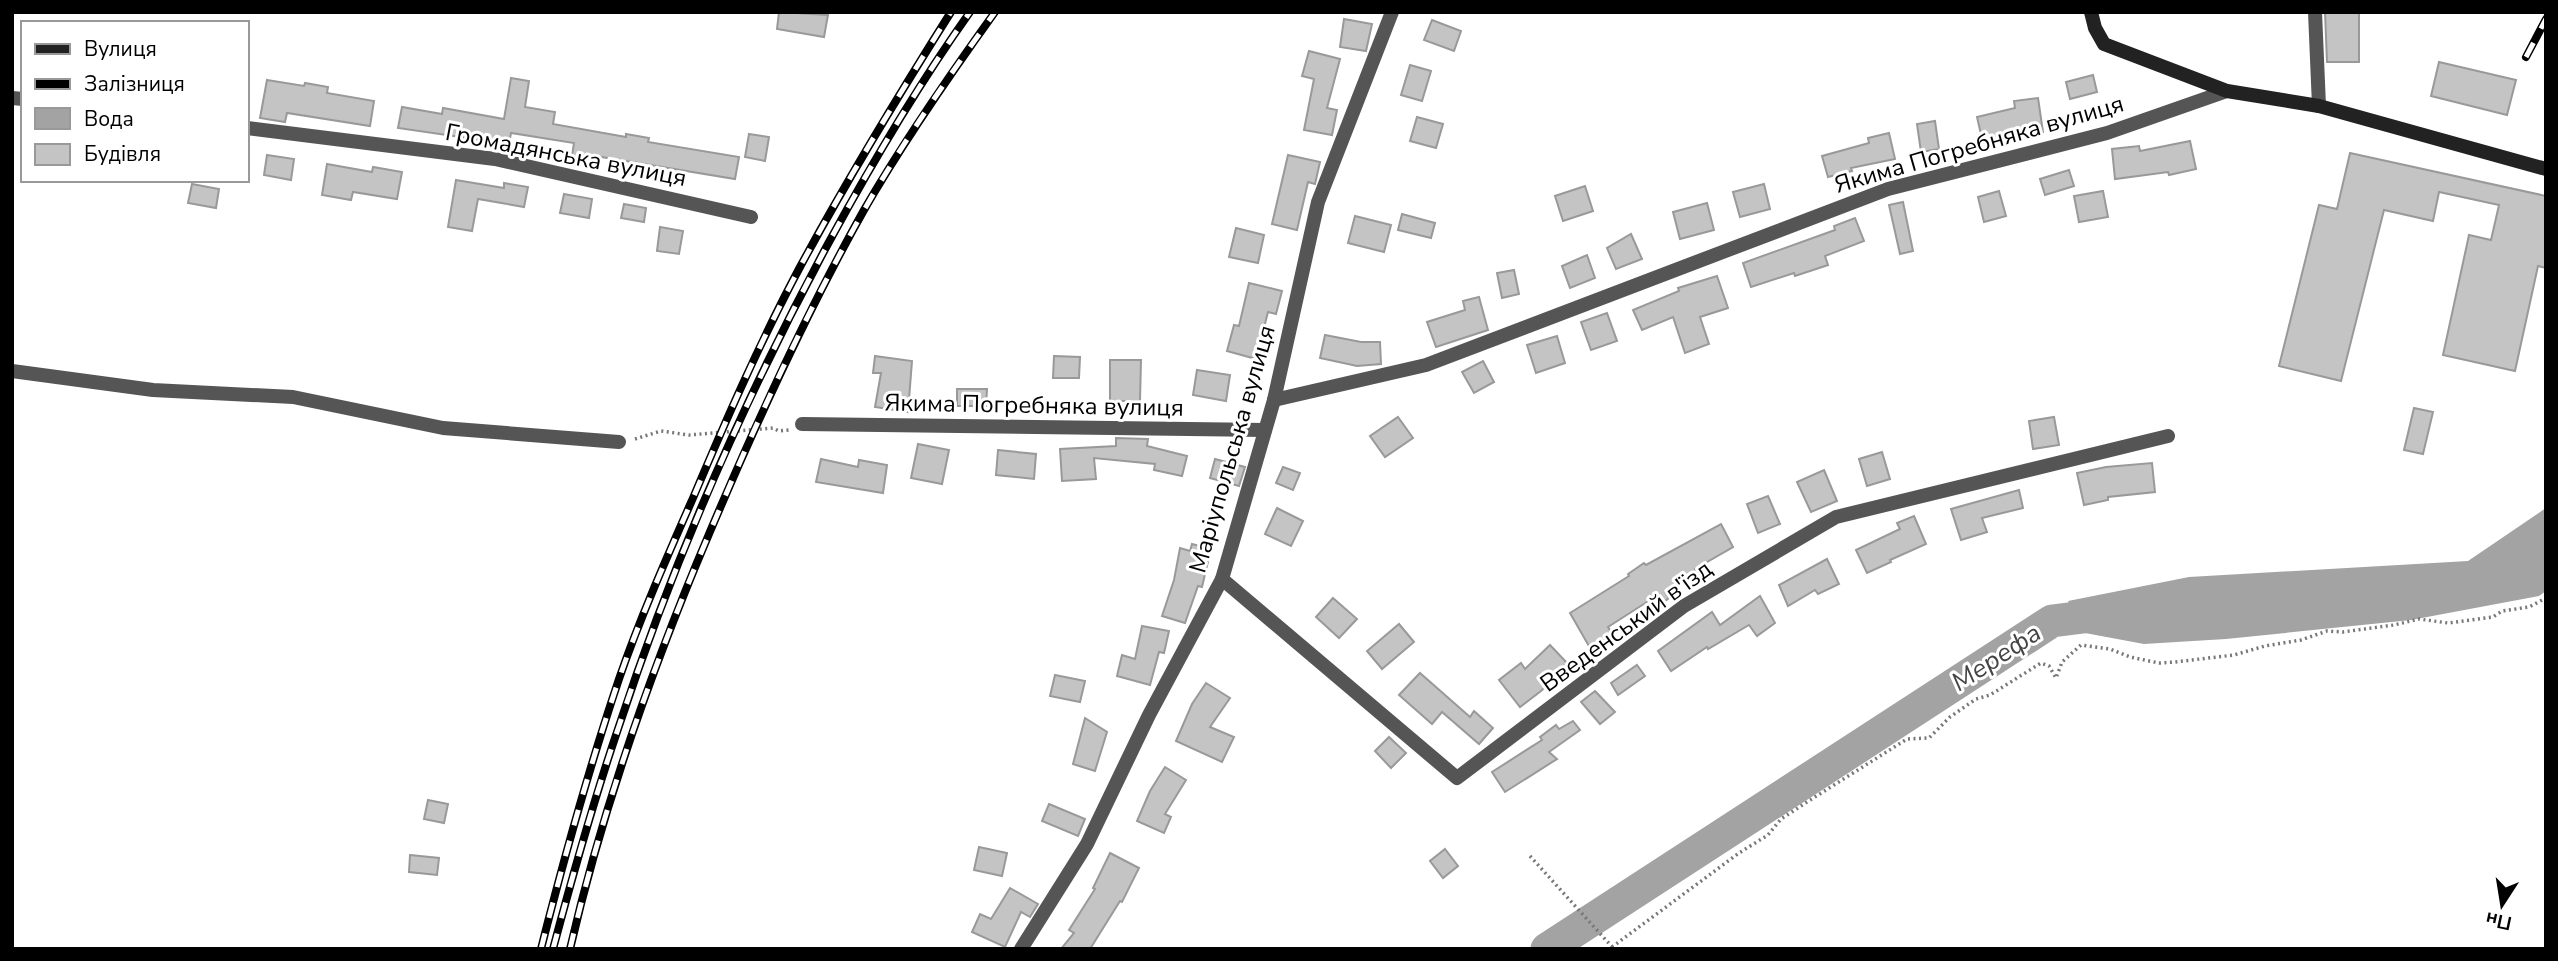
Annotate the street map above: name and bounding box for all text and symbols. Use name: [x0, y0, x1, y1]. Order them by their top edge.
legend: [21, 21, 248, 182]
text: Вулиця: [84, 35, 157, 63]
text: Залізниця: [84, 70, 185, 98]
street label: Якима Погребняка вулиця: [1831, 87, 2127, 201]
text: Вода: [84, 105, 134, 133]
street label: Громадянська вулиця: [443, 116, 689, 194]
text: Будівля: [84, 140, 161, 168]
street label: Маріупольська вулиця: [1181, 321, 1283, 577]
street label: Якима Погребняка вулиця: [884, 386, 1184, 424]
street label: Введенський в'їзд: [1534, 553, 1718, 699]
water label: Мерефа: [1945, 615, 2048, 699]
north arrow: [2467, 870, 2537, 940]
text: Пн: [2483, 905, 2514, 936]

